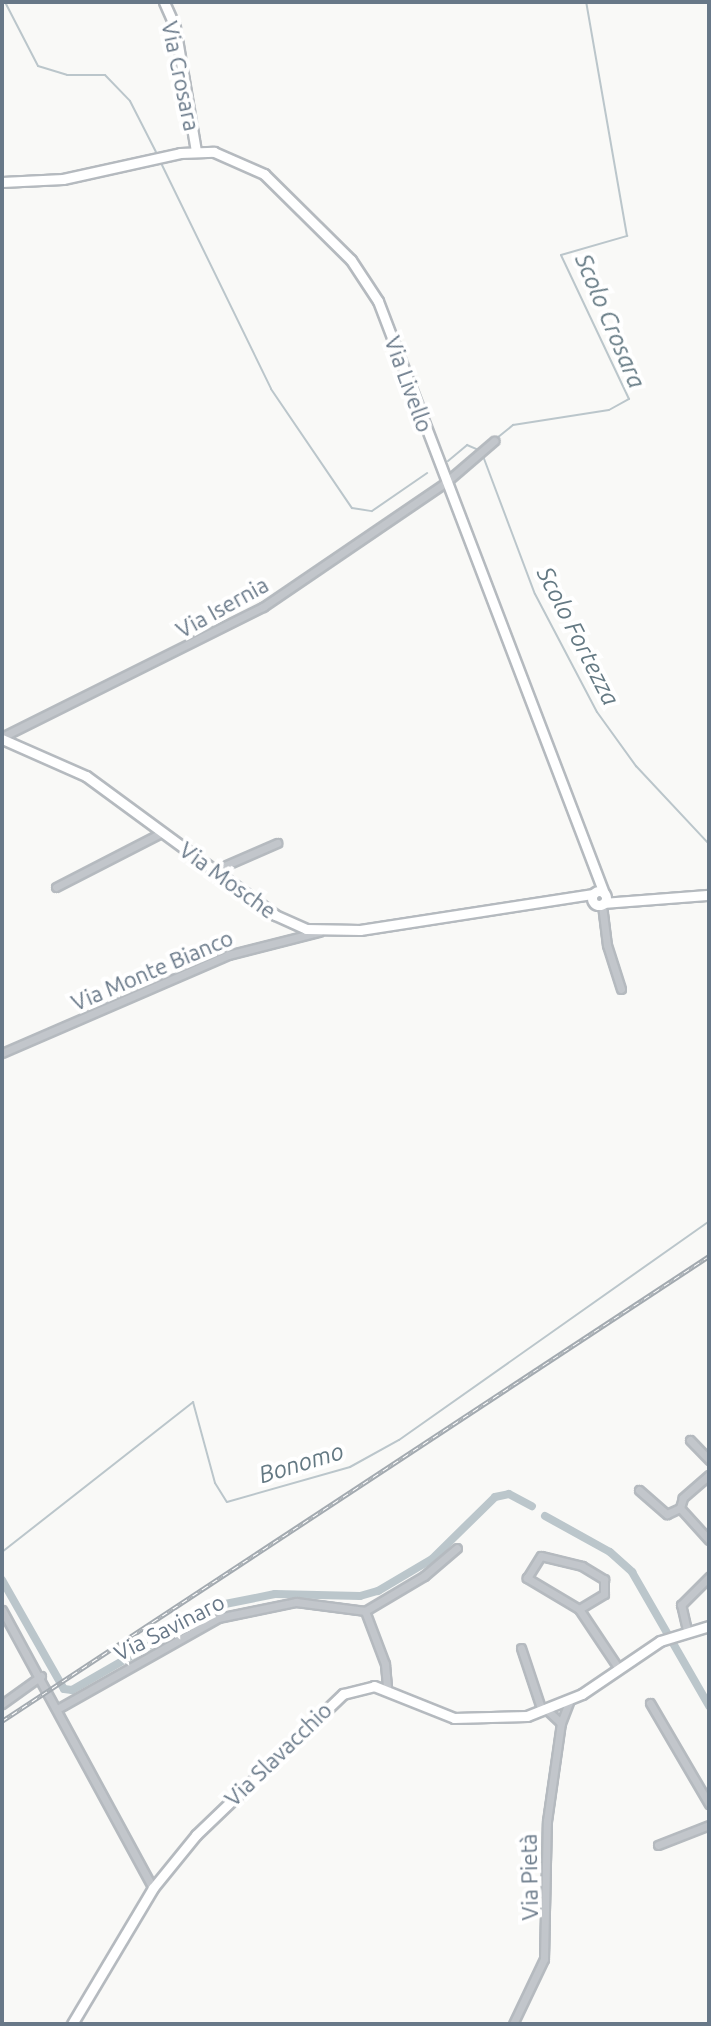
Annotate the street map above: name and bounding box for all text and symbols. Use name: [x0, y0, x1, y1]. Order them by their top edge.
street label: Via Crosara: [156, 19, 206, 133]
water label: Scolo Crosara: [569, 249, 651, 393]
street label: Via Livello: [379, 332, 439, 436]
water label: Scolo Fortezza: [531, 562, 625, 710]
street label: Via Isernia: [171, 571, 273, 643]
street label: Via Mosche: [175, 836, 281, 924]
street label: Via Monte Bianco: [67, 924, 237, 1016]
water label: Bonomo: [255, 1436, 347, 1490]
street label: Via Savinaro: [109, 1588, 229, 1666]
street label: Via Slavacchio: [219, 1697, 337, 1811]
street label: Via Pietà: [515, 1833, 543, 1921]

